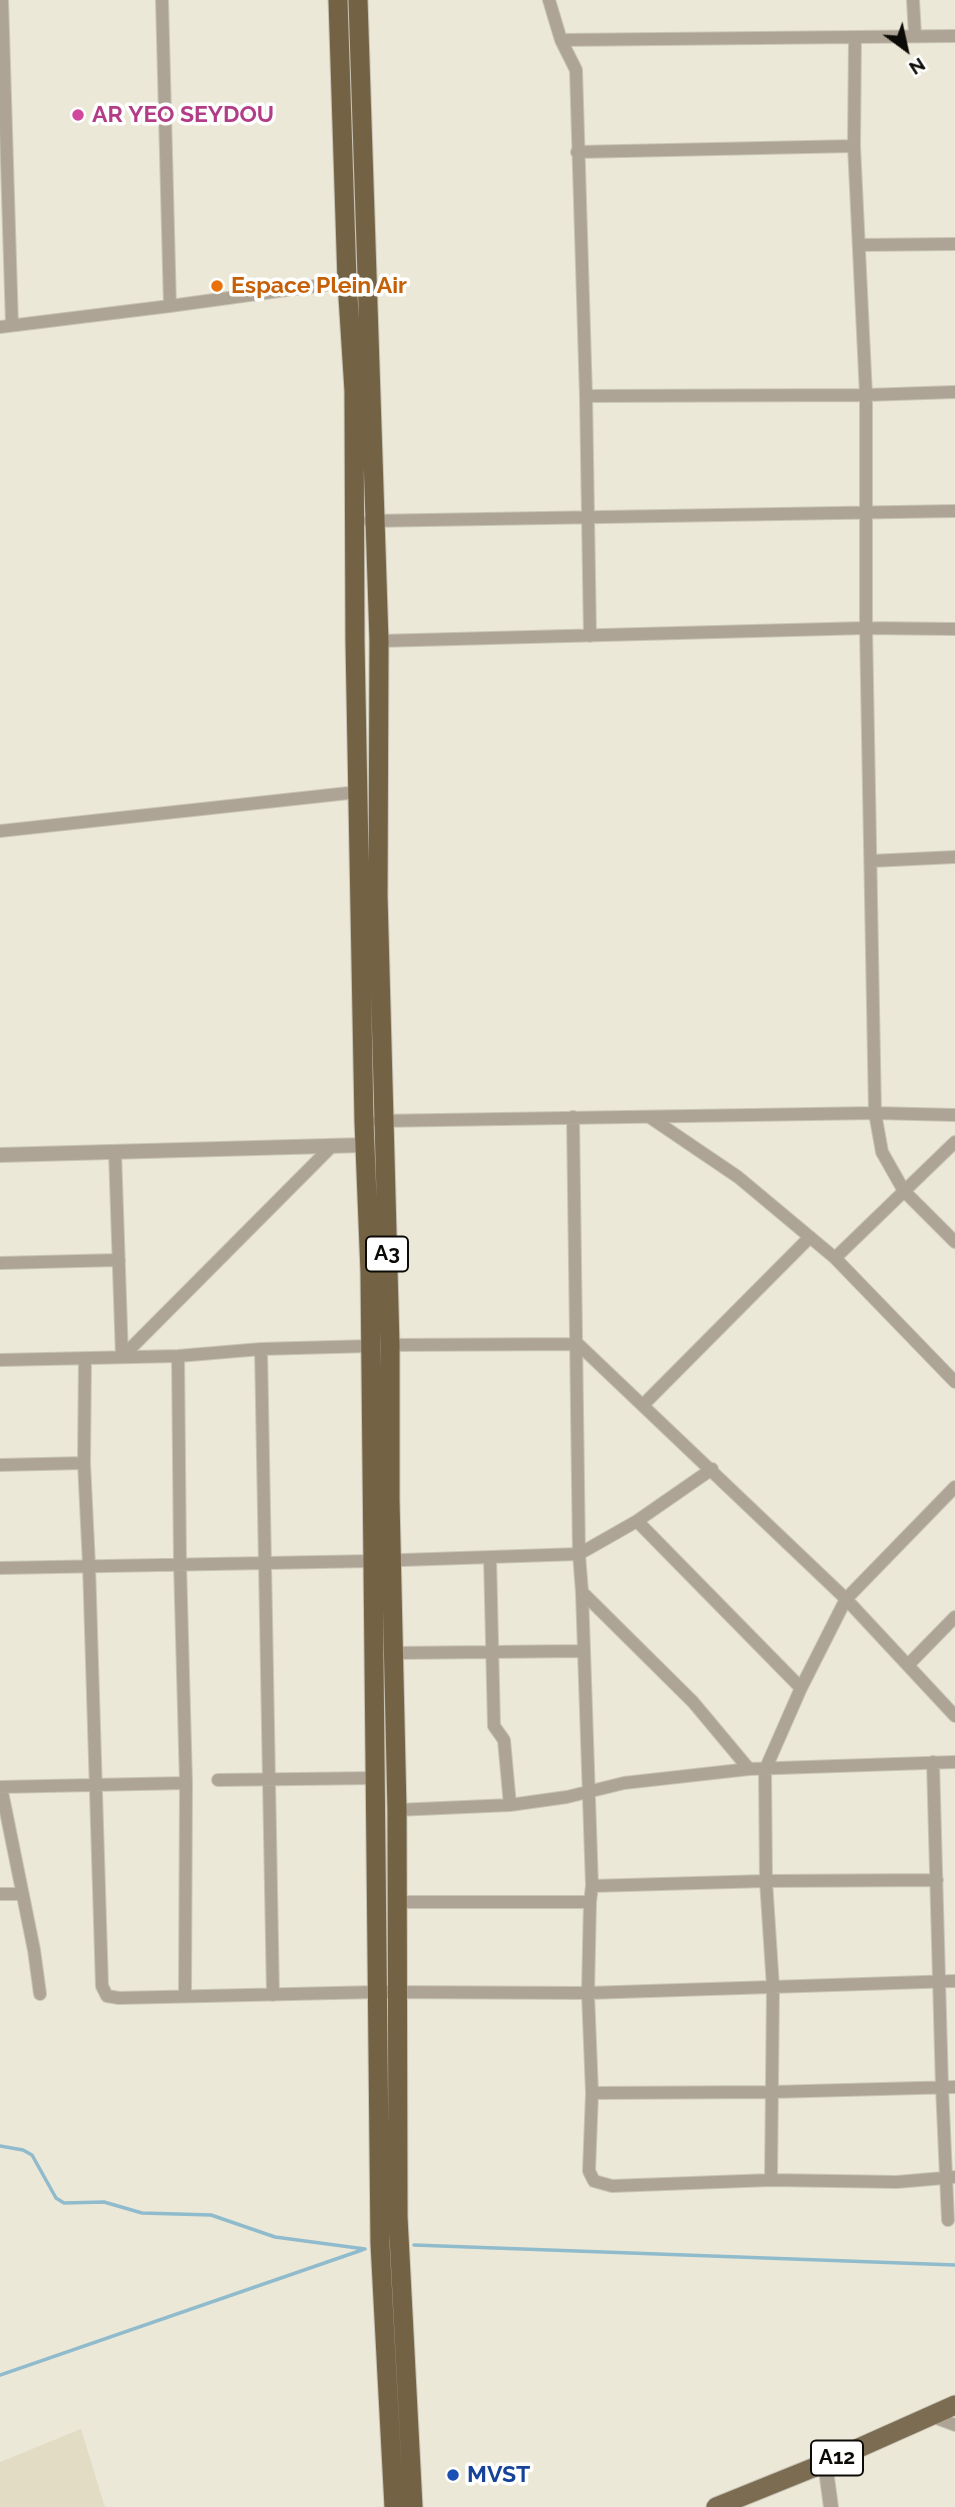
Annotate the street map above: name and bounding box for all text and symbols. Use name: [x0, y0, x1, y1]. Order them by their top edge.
north arrow: [871, 14, 941, 84]
text: N: [905, 53, 930, 80]
place label: AR YEO SEYDOU: [92, 101, 274, 129]
marker: AR YEO SEYDOU: [70, 107, 86, 123]
place label: Espace Plein Air: [231, 272, 407, 300]
marker: Espace Plein Air: [209, 278, 225, 294]
road number: A3: [366, 1236, 408, 1272]
road number: A12: [811, 2440, 863, 2476]
place label: MVST: [467, 2461, 530, 2489]
marker: MVST: [445, 2467, 461, 2483]

